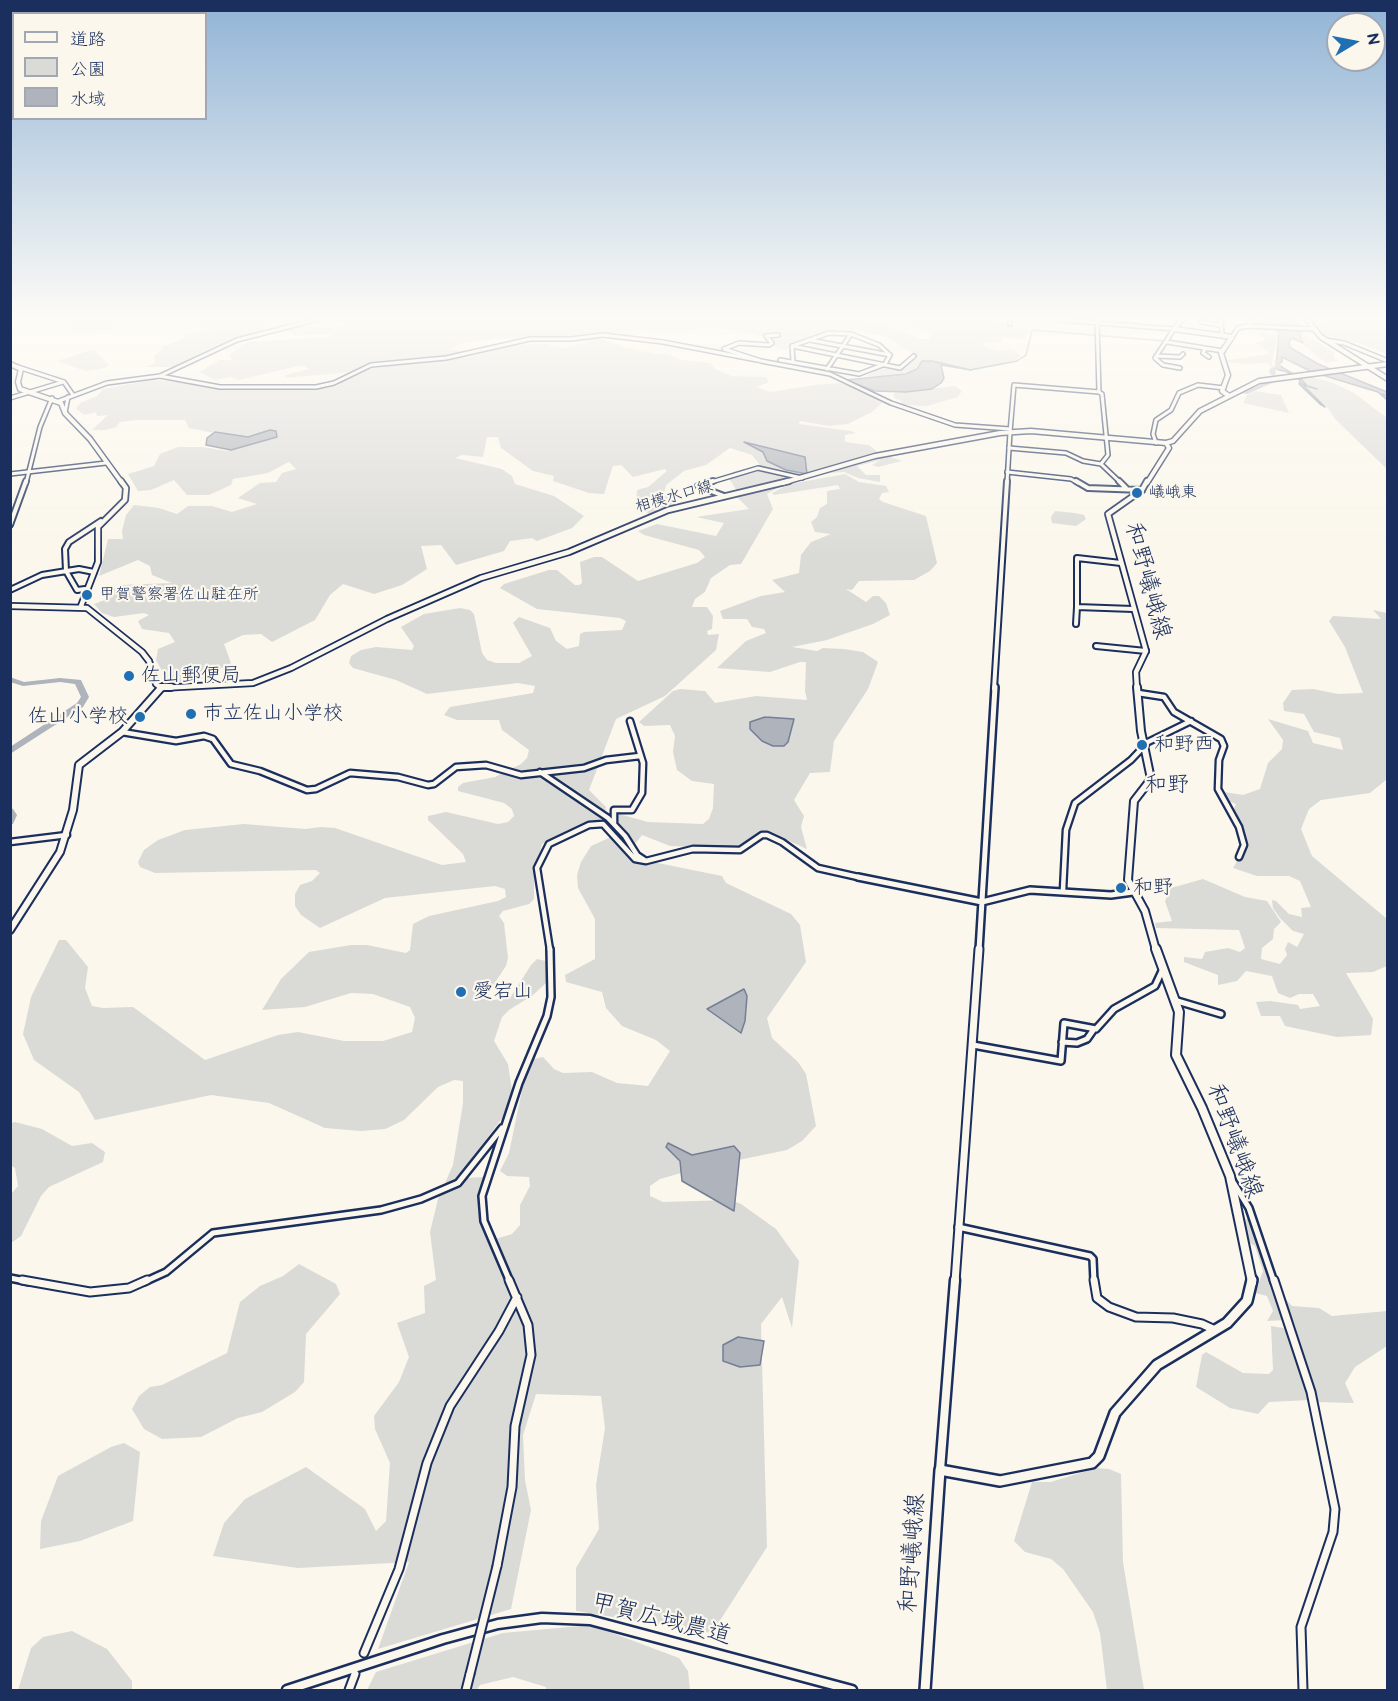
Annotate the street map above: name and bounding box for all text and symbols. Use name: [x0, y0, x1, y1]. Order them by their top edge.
legend: [12, 12, 207, 120]
north arrow: [1326, 12, 1386, 72]
text: 道路: [70, 29, 106, 50]
text: N: [1362, 32, 1383, 47]
text: 公園: [70, 59, 106, 80]
text: 水域: [70, 89, 106, 110]
street label: 相模水口線: [633, 477, 715, 517]
place label: 嶬峨東: [1149, 483, 1197, 503]
marker: 嶬峨東: [1130, 486, 1144, 500]
street label: 和野嶬峨線: [1118, 519, 1176, 643]
place label: 甲賀警察署佐山駐在所: [99, 585, 259, 605]
marker: 甲賀警察署佐山駐在所: [80, 588, 94, 602]
place label: 佐山郵便局: [141, 664, 241, 688]
marker: 佐山郵便局: [122, 669, 136, 683]
place label: 市立佐山小学校: [203, 702, 343, 726]
place label: 佐山小学校: [28, 705, 128, 729]
marker: 市立佐山小学校: [184, 707, 198, 721]
marker: 佐山小学校: [133, 710, 147, 724]
place label: 和野西: [1154, 733, 1214, 757]
marker: 和野西: [1135, 738, 1149, 752]
district label: 和野: [1145, 772, 1189, 798]
place label: 和野: [1133, 876, 1173, 900]
marker: 和野: [1114, 881, 1128, 895]
place label: 愛宕山: [473, 980, 533, 1004]
marker: 愛宕山: [454, 985, 468, 999]
street label: 和野嶬峨線: [1200, 1080, 1268, 1202]
street label: 和野嶬峨線: [894, 1492, 932, 1614]
street label: 甲賀広域農道: [588, 1589, 734, 1651]

